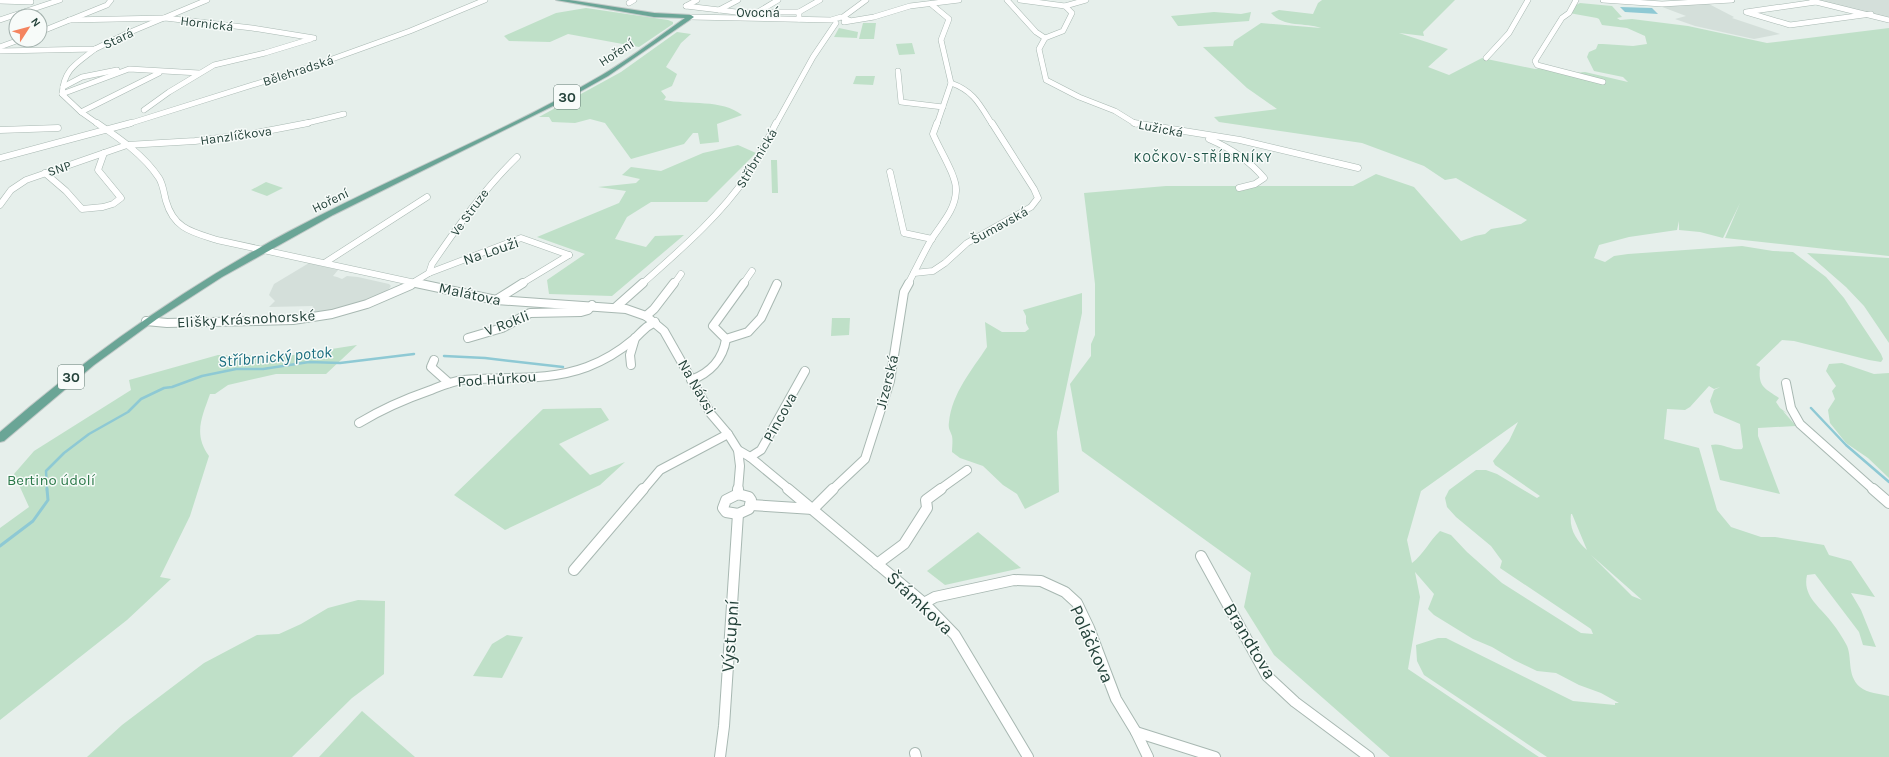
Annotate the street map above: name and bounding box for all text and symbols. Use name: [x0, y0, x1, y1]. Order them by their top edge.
street label: Ovocná: [736, 5, 780, 20]
north arrow: [8, 8, 48, 48]
street label: Hornická: [180, 13, 234, 34]
text: N: [28, 15, 43, 29]
street label: Stará: [101, 25, 136, 52]
street label: Hoření: [596, 35, 637, 69]
street label: Bělehradská: [261, 52, 336, 89]
road number: 30: [554, 85, 580, 109]
street label: Lužická: [1137, 117, 1185, 140]
street label: Hanzlíčkova: [199, 123, 273, 148]
street label: Stříbrnická: [733, 126, 780, 191]
district label: KOČKOV-STŘÍBRNÍKY: [1134, 148, 1272, 165]
street label: SNP: [45, 157, 73, 179]
street label: Hoření: [309, 185, 351, 216]
street label: Ve Struze: [447, 185, 492, 239]
street label: Šumavská: [968, 203, 1030, 247]
street label: Na Louži: [461, 233, 521, 269]
street label: Malátova: [437, 279, 503, 309]
street label: Elišky Krásnohorské: [176, 306, 316, 332]
street label: V Rokli: [482, 306, 532, 340]
water label: Stříbrnický potok: [217, 342, 334, 371]
street label: Jizerská: [872, 353, 902, 411]
street label: Na Návsi: [674, 356, 720, 418]
road number: 30: [58, 365, 84, 389]
street label: Pod Hůrkou: [457, 367, 537, 391]
street label: Pincova: [759, 389, 801, 445]
park label: Bertino údolí: [7, 471, 96, 489]
street label: Šrámkova: [882, 567, 958, 639]
street label: Výstupní: [717, 599, 744, 673]
street label: Brandtova: [1219, 599, 1281, 683]
street label: Poláčkova: [1065, 602, 1119, 686]

